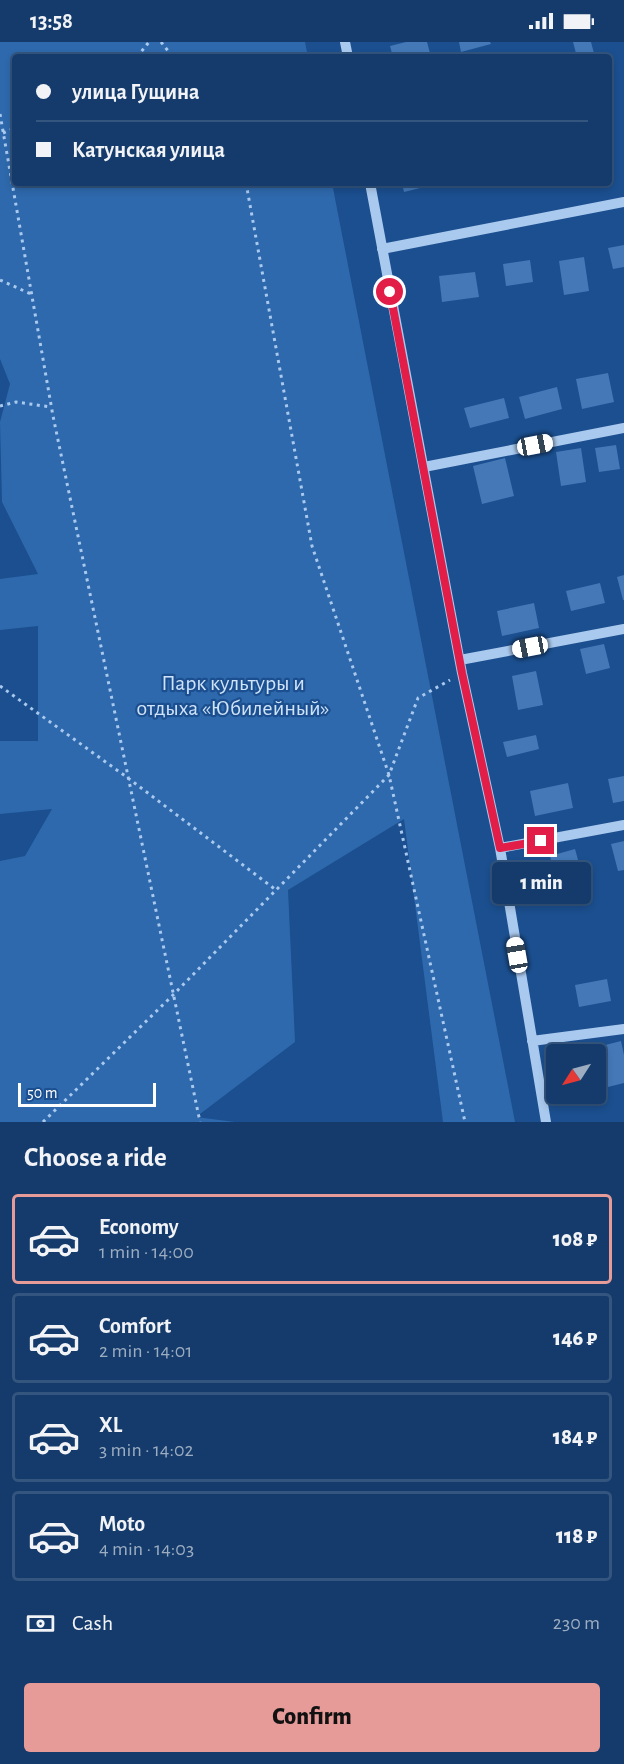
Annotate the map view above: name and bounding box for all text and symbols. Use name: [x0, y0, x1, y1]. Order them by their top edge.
text: 13:58: [30, 10, 73, 32]
text: улица Гущина: [72, 81, 200, 103]
text: Катунская улица: [72, 139, 225, 161]
route start: [376, 278, 403, 305]
car: [516, 433, 554, 457]
car: [511, 635, 549, 659]
park label: Парк культуры и отдыха «Юбилейный»: [137, 672, 329, 719]
route end: [527, 827, 554, 854]
callout: 1 min: [492, 862, 590, 904]
text: 1 min: [520, 873, 563, 893]
car: [505, 936, 529, 974]
north arrow: [546, 1044, 606, 1104]
map controls: [546, 1044, 606, 1104]
scale bar: [18, 1080, 156, 1108]
text: 50 m: [27, 1085, 58, 1101]
text: Choose a ride: [24, 1144, 167, 1171]
icon: car: [27, 1212, 81, 1266]
text: Economy: [99, 1216, 179, 1238]
text: 108 ₽: [553, 1228, 597, 1250]
text: 1 min · 14:00: [99, 1242, 194, 1262]
icon: car: [27, 1311, 81, 1365]
text: Comfort: [99, 1315, 171, 1337]
text: 146 ₽: [553, 1327, 597, 1349]
text: 2 min · 14:01: [99, 1341, 192, 1361]
icon: car: [27, 1410, 81, 1464]
text: XL: [99, 1414, 122, 1436]
text: 184 ₽: [553, 1426, 597, 1448]
text: 3 min · 14:02: [99, 1440, 194, 1460]
icon: car: [27, 1509, 81, 1563]
text: Moto: [99, 1513, 145, 1535]
text: 118 ₽: [556, 1525, 597, 1547]
text: 4 min · 14:03: [99, 1539, 194, 1559]
icon: cash: [24, 1607, 57, 1640]
text: Cash: [72, 1612, 113, 1634]
text: 230 m: [553, 1613, 600, 1633]
button: Confirm: [24, 1683, 600, 1752]

